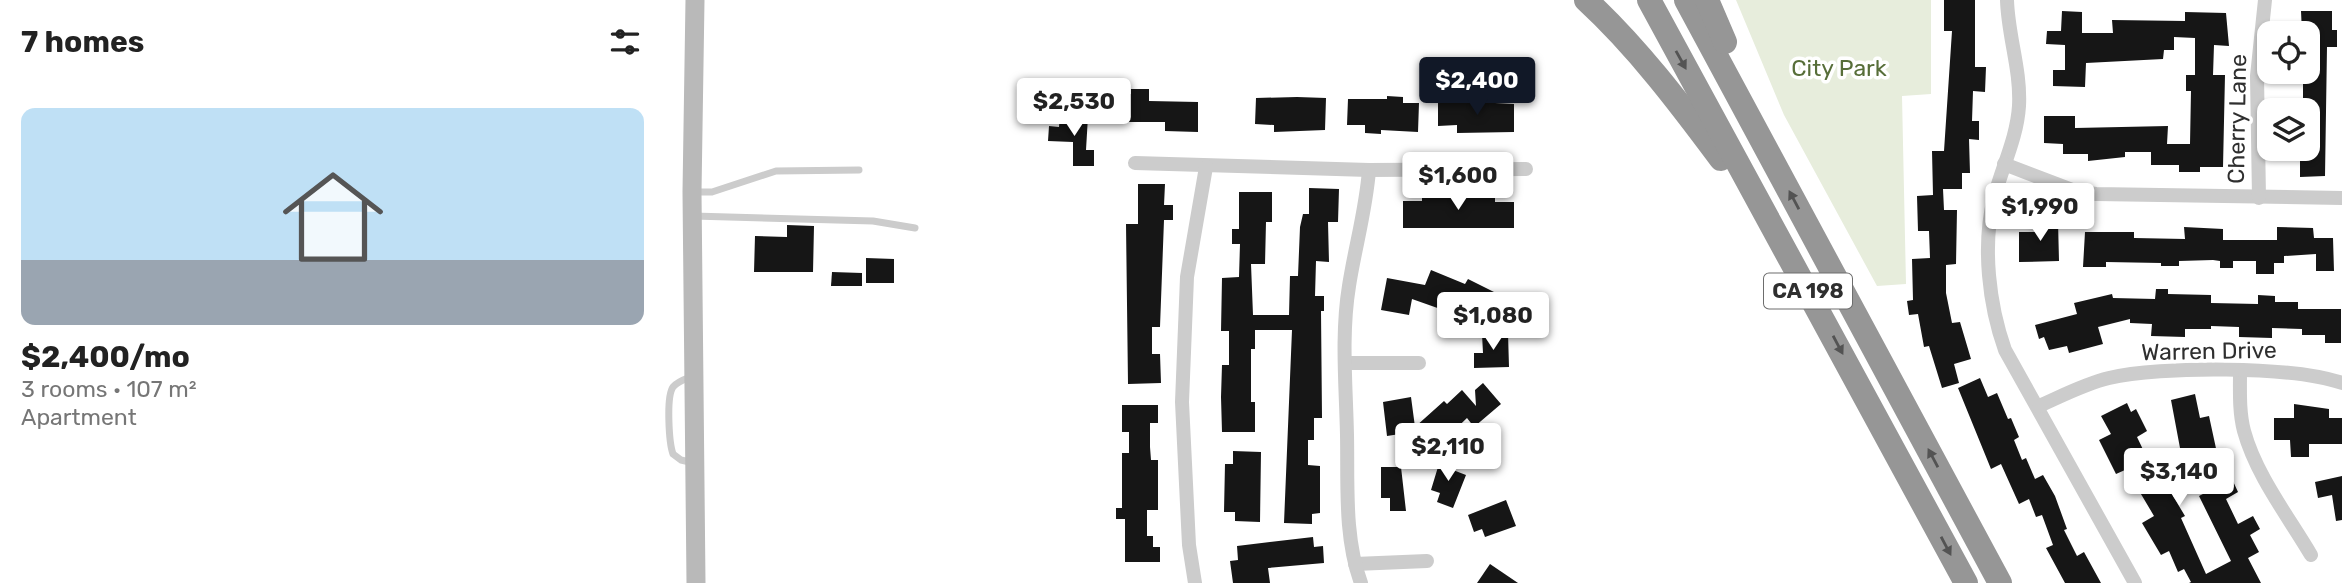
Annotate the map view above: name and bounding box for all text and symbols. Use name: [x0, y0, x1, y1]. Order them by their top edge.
map controls: [2257, 21, 2320, 161]
button: locate: [2257, 21, 2320, 84]
icon: filters: [606, 23, 644, 61]
text: 7 homes: [21, 24, 144, 60]
one-way arrow: [1675, 50, 1687, 70]
park label: City Park: [1791, 54, 1887, 82]
street label: Cherry Lane: [2222, 54, 2252, 184]
pin: $2,400: [1420, 58, 1534, 117]
text: $2,400: [1435, 66, 1519, 94]
pin: $2,530: [1017, 78, 1131, 138]
text: $2,530: [1033, 87, 1115, 115]
button: layers: [2257, 98, 2320, 161]
pin: $1,600: [1401, 152, 1515, 212]
icon: home: [270, 154, 396, 280]
text: $1,600: [1418, 161, 1498, 189]
pin: $1,990: [1983, 184, 2097, 243]
one-way arrow: [1789, 190, 1801, 210]
text: $1,990: [2001, 192, 2079, 220]
road number: CA 198: [1764, 274, 1852, 308]
pin: $1,080: [1436, 292, 1550, 352]
text: $1,080: [1453, 301, 1533, 329]
one-way arrow: [1831, 336, 1843, 356]
street label: Warren Drive: [2141, 336, 2277, 366]
text: $2,400/mo: [21, 339, 190, 375]
text: 3 rooms · 107 m²: [21, 375, 197, 403]
text: Apartment: [21, 403, 137, 431]
pin: $2,110: [1391, 424, 1505, 483]
text: $2,110: [1411, 432, 1485, 460]
one-way arrow: [1927, 448, 1939, 468]
pin: $3,140: [2122, 448, 2236, 508]
text: $3,140: [2140, 457, 2218, 485]
one-way arrow: [1940, 536, 1952, 555]

